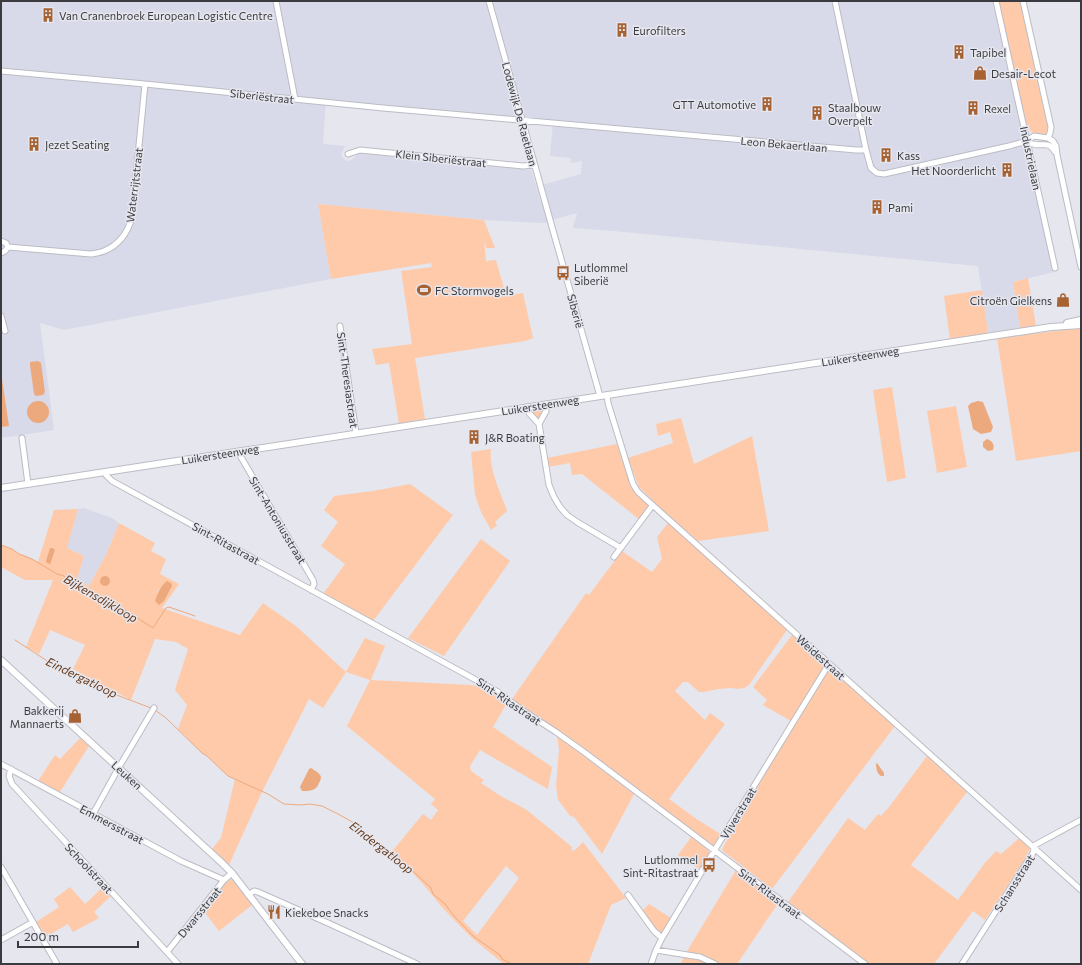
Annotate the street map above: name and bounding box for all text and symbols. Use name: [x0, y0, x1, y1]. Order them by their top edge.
building icon: Van Cranenbroek European Logistic Centre: [40, 7, 56, 23]
place label: Van Cranenbroek European Logistic Centre: [59, 9, 273, 22]
building icon: Eurofilters: [614, 22, 630, 38]
place label: Eurofilters: [633, 24, 686, 37]
building icon: Tapibel: [951, 44, 967, 60]
place label: Tapibel: [970, 46, 1006, 59]
street label: Lodewijk De Raetlaan: [500, 60, 540, 168]
shop icon: Desair-Lecot: [972, 65, 988, 81]
place label: Desair-Lecot: [991, 67, 1057, 80]
street label: Siberiëstraat: [229, 86, 295, 106]
building icon: GTT Automotive: [759, 96, 775, 112]
place label: GTT Automotive: [673, 98, 756, 111]
building icon: Rexel: [965, 100, 981, 116]
place label: Staalbouw Overpelt: [828, 101, 881, 127]
place label: Rexel: [984, 102, 1011, 115]
building icon: Staalbouw Overpelt: [809, 105, 825, 121]
street label: Industrielaan: [1018, 125, 1044, 191]
street label: Leon Bekaertlaan: [740, 134, 828, 154]
building icon: Jezet Seating: [26, 136, 42, 152]
place label: Jezet Seating: [45, 138, 109, 152]
street label: Waterrijtstraat: [123, 146, 145, 223]
street label: Klein Siberiëstraat: [395, 147, 488, 169]
building icon: Kass: [878, 147, 894, 163]
place label: Kass: [897, 149, 920, 162]
building icon: Het Noorderlicht: [999, 162, 1015, 178]
place label: Het Noorderlicht: [911, 164, 996, 177]
building icon: Pami: [869, 199, 885, 215]
place label: Pami: [888, 201, 913, 214]
place label: Lutlommel Siberië: [574, 261, 628, 287]
bus stop icon: Lutlommel Siberië: [555, 265, 571, 281]
sports icon: FC Stormvogels: [416, 282, 432, 298]
place label: FC Stormvogels: [435, 284, 514, 297]
shop icon: Citroën Gielkens: [1055, 292, 1071, 308]
street label: Siberië: [565, 293, 587, 330]
place label: Citroën Gielkens: [970, 294, 1052, 307]
street label: Sint-Theresiastraat: [335, 331, 361, 429]
street label: Luikersteenweg: [820, 343, 900, 369]
street label: Luikersteenweg: [500, 392, 580, 418]
building icon: J&R Boating: [466, 429, 482, 445]
place label: J&R Boating: [485, 431, 545, 445]
street label: Luikersteenweg: [180, 441, 260, 467]
street label: Sint-Antoniusstraat: [247, 474, 309, 566]
street label: Sint-Ritastraat: [190, 519, 262, 567]
water label: Bijkensdijkloop: [62, 571, 140, 625]
street label: Weidestraat: [794, 632, 848, 683]
water label: Eindergatloop: [44, 654, 120, 700]
street label: Sint-Ritastraat: [474, 675, 544, 728]
place label: Bakkerij Mannaerts: [10, 704, 64, 730]
shop icon: Bakkerij Mannaerts: [67, 708, 83, 724]
street label: Leuken: [109, 758, 145, 792]
street label: Vijverstraat: [717, 784, 759, 841]
street label: Emmersstraat: [78, 802, 147, 847]
water label: Eindergatloop: [347, 818, 417, 876]
street label: Schoolstraat: [62, 840, 116, 896]
street label: Schansstraat: [991, 852, 1037, 914]
place label: Lutlommel Sint-Ritastraat: [623, 853, 698, 879]
bus stop icon: Lutlommel Sint-Ritastraat: [701, 857, 717, 873]
street label: Sint-Ritastraat: [736, 865, 804, 921]
street label: Dwarsstraat: [175, 884, 224, 940]
restaurant icon: Kiekeboe Snacks: [266, 904, 282, 920]
place label: Kiekeboe Snacks: [285, 906, 368, 919]
scale bar: [18, 923, 138, 949]
text: 200 m: [24, 929, 59, 943]

